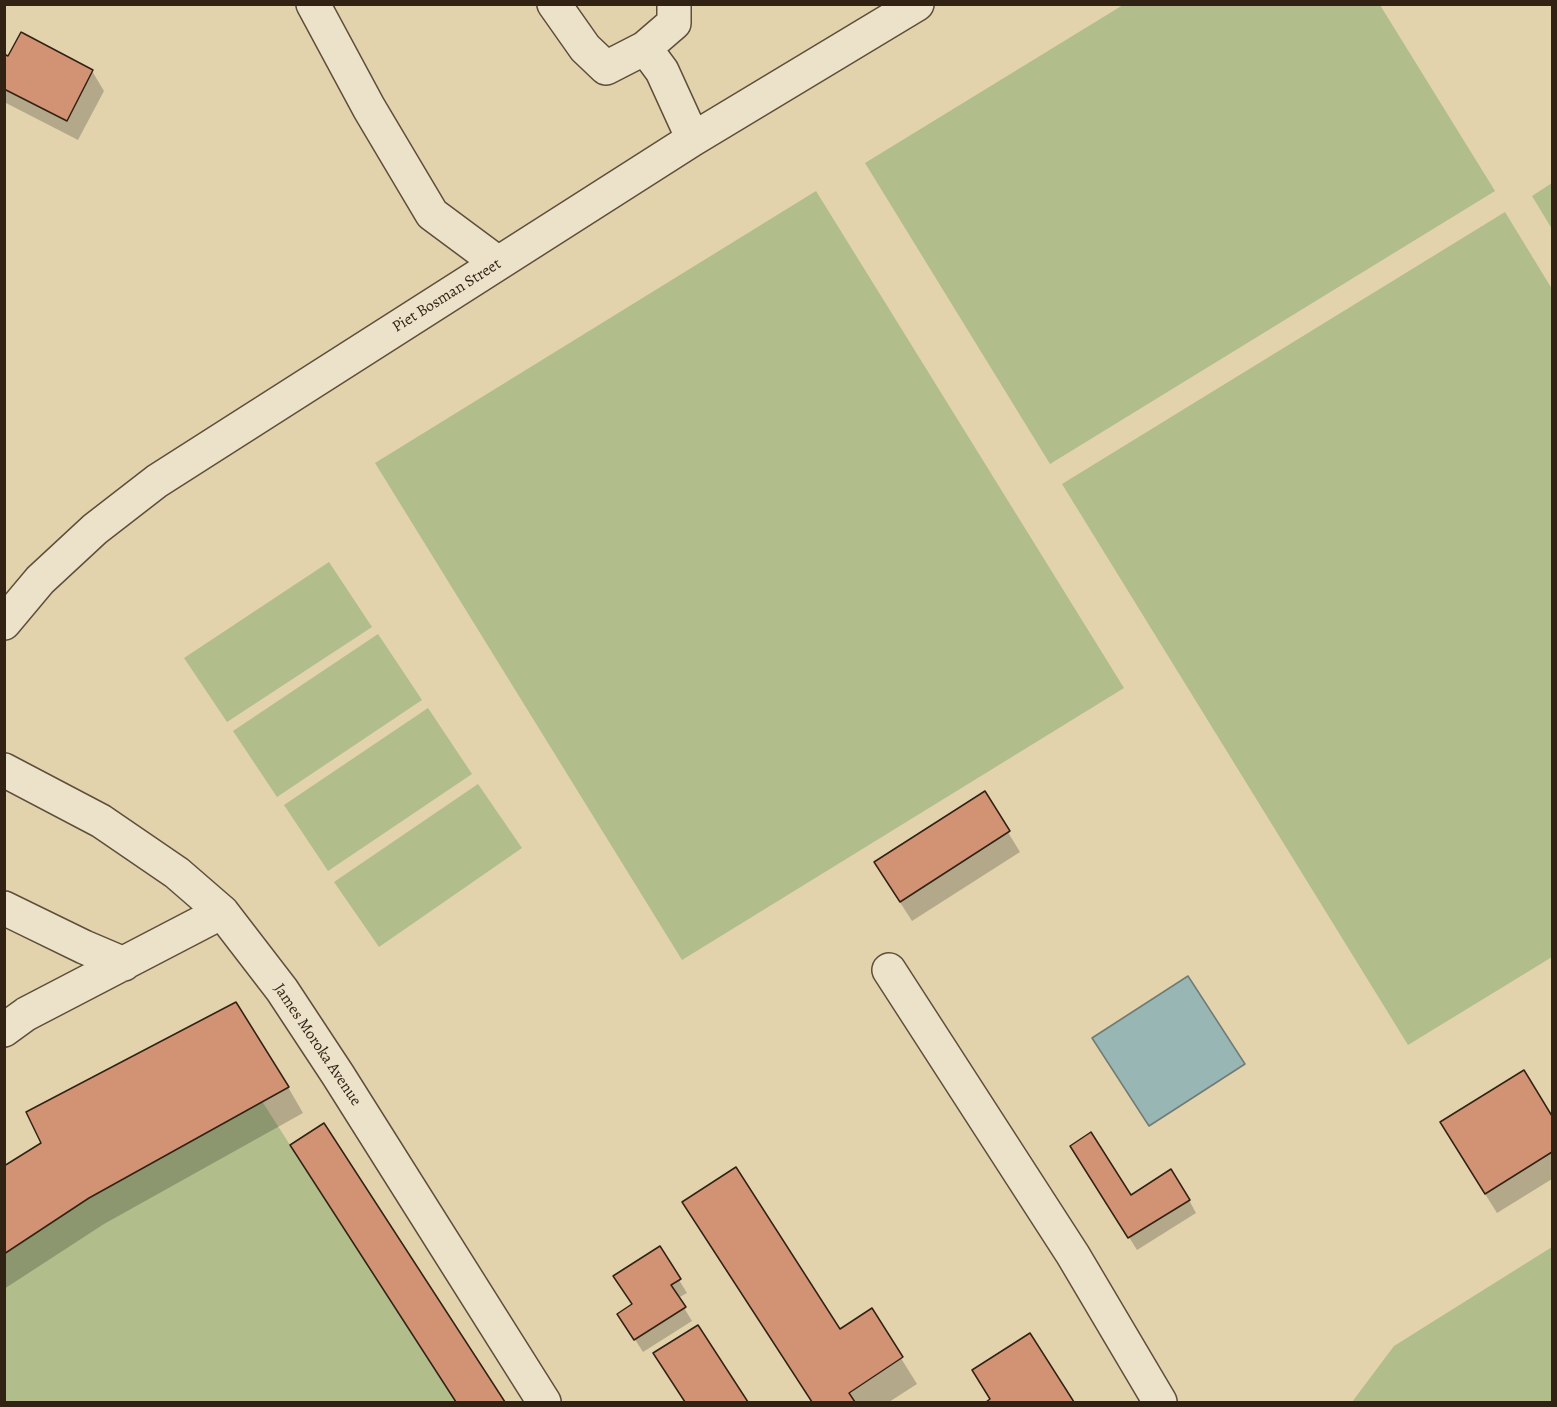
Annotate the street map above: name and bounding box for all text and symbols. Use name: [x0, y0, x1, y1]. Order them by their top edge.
street label: Piet Bosman Street: [389, 255, 505, 337]
street label: James Moroka Avenue: [269, 980, 365, 1110]

